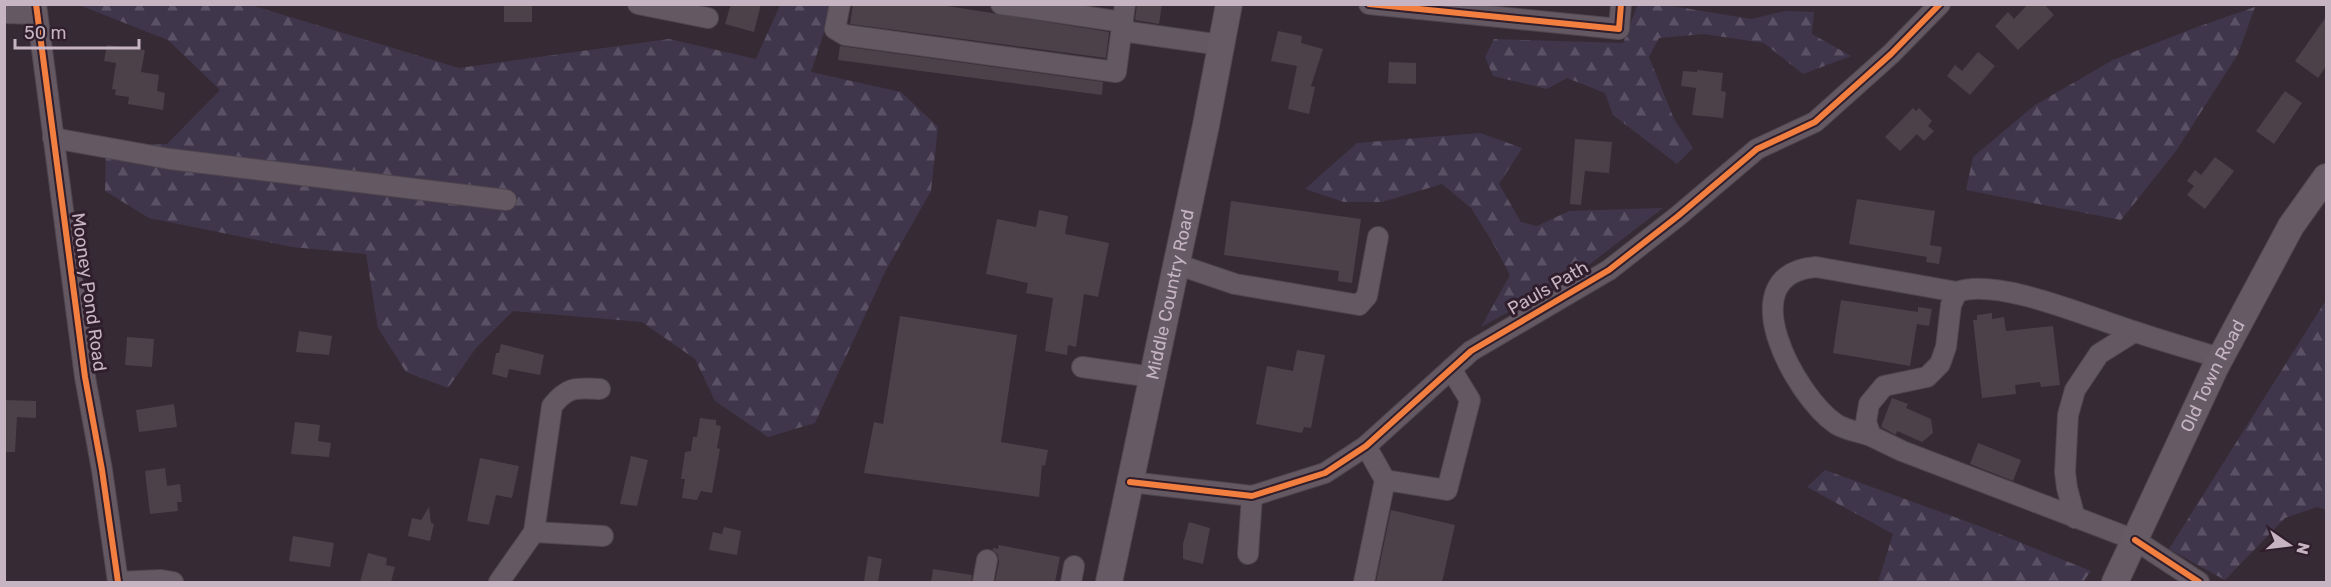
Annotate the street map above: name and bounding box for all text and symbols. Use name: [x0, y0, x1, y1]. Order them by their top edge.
scale bar: [15, 12, 140, 50]
text: 50 m: [24, 22, 67, 44]
street label: Middle Country Road: [1141, 207, 1199, 382]
street label: Mooney Pond Road: [67, 211, 111, 373]
street label: Pauls Path: [1504, 256, 1592, 320]
street label: Old Town Road: [2176, 316, 2250, 436]
north arrow: [2259, 515, 2319, 575]
text: N: [2292, 541, 2314, 556]

